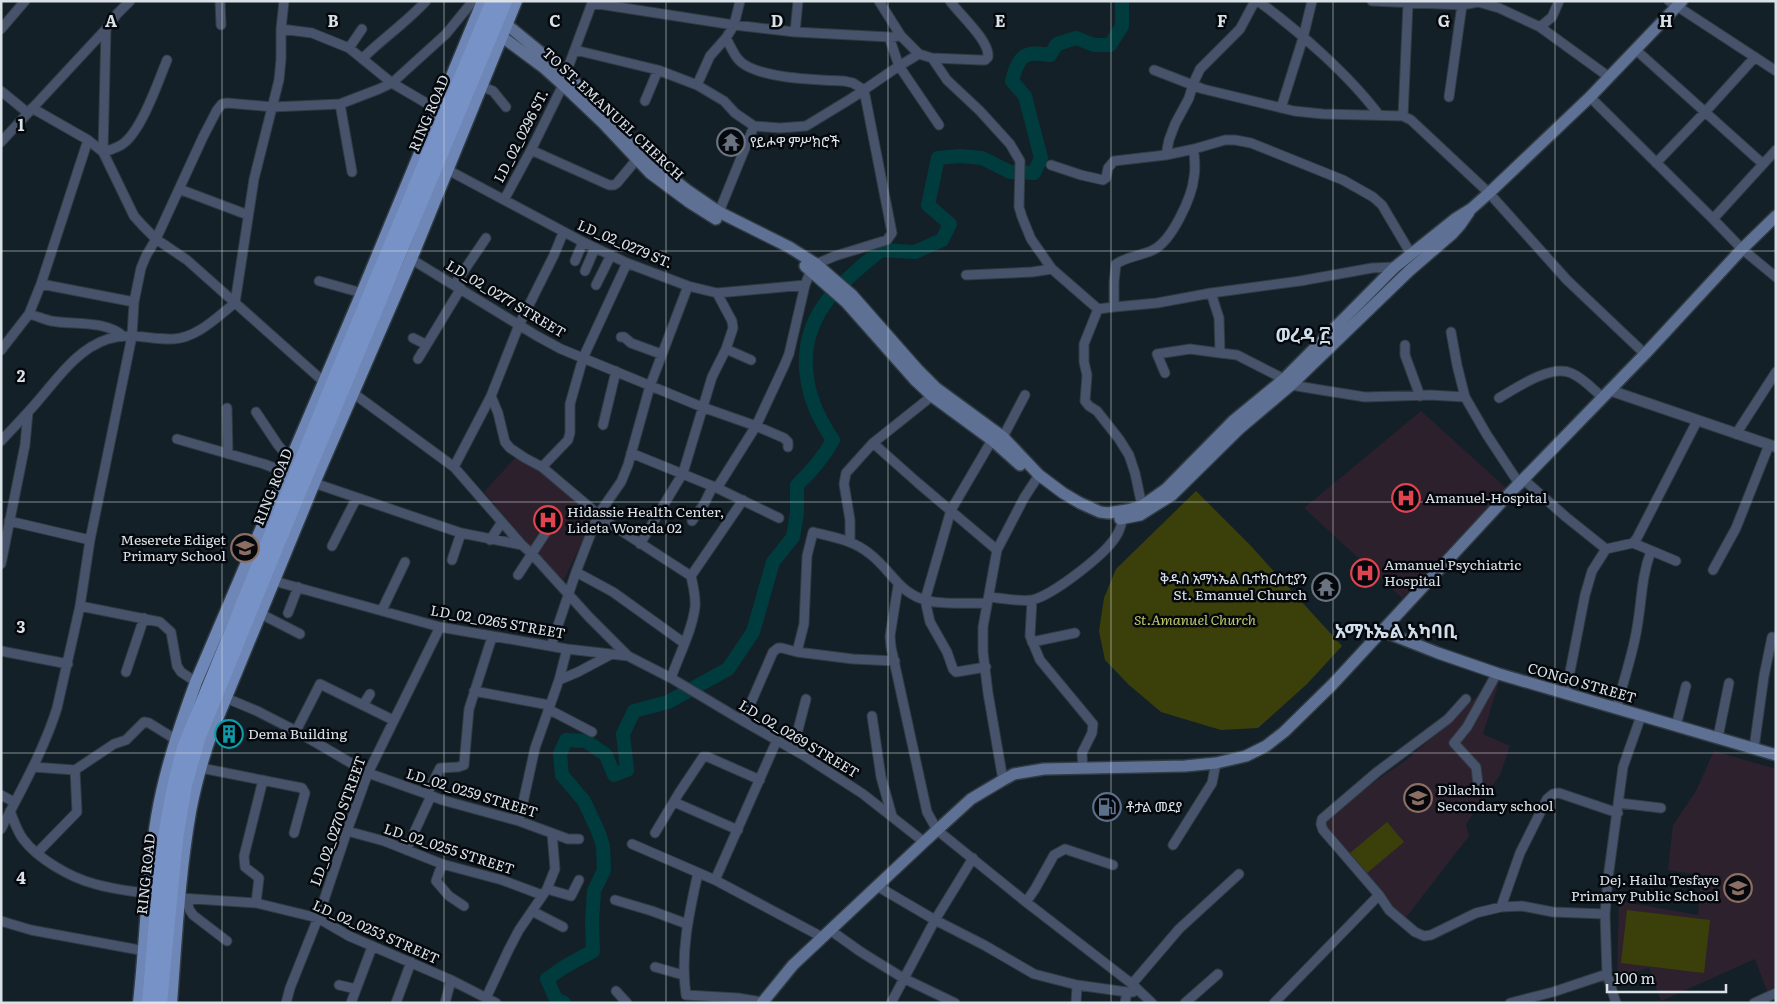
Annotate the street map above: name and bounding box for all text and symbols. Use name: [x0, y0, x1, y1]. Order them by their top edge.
text: A: [105, 8, 117, 32]
text: B: [327, 8, 339, 32]
text: C: [549, 8, 561, 32]
text: D: [771, 8, 783, 32]
text: E: [995, 8, 1006, 32]
text: F: [1217, 8, 1227, 32]
text: G: [1438, 8, 1450, 32]
text: H: [1659, 8, 1673, 32]
street label: TO ST. EMANUEL CHERCH: [539, 42, 689, 184]
street label: RING ROAD: [403, 71, 453, 154]
street label: LD_02_0296 ST.: [488, 85, 552, 186]
text: 1: [18, 112, 25, 136]
temple icon: የይሖዋ ምሥክሮች: [716, 127, 746, 157]
place label: የይሖዋ ምሥክሮች: [750, 131, 841, 151]
street label: LD_02_0279 ST.: [575, 214, 676, 272]
street label: LD_02_0277 STREET: [443, 255, 570, 342]
district label: ወረዳ ፫: [1276, 320, 1330, 348]
text: 2: [17, 363, 26, 387]
street label: RING ROAD: [248, 445, 297, 528]
hospital icon: Amanuel-Hospital: [1391, 483, 1421, 513]
place label: Amanuel-Hospital: [1425, 487, 1547, 507]
place label: Hidassie Health Center, Lideta Woreda 02: [567, 501, 724, 537]
hospital icon: Hidassie Health Center, Lideta Woreda 02: [533, 505, 563, 535]
place label: Meserete Ediget Primary School: [120, 529, 226, 565]
school or university icon: Meserete Ediget Primary School: [230, 533, 260, 563]
place label: Amanuel Psychiatric Hospital: [1384, 554, 1521, 590]
hospital icon: Amanuel Psychiatric Hospital: [1350, 558, 1380, 588]
place label: ቅዱስ አማኑኤል ቤተክርስቲያን St. Emanuel Church: [1160, 568, 1307, 604]
temple icon: ቅዱስ አማኑኤል ቤተክርስቲያን St. Emanuel Church: [1311, 572, 1341, 602]
street label: LD_02_0265 STREET: [429, 599, 567, 643]
park label: St.Amanuel Church: [1134, 609, 1257, 629]
text: 3: [17, 614, 26, 638]
district label: አማኑኤል አካባቢ: [1335, 616, 1458, 644]
street label: CONGO STREET: [1526, 657, 1639, 707]
street label: LD_02_0269 STREET: [736, 694, 863, 782]
building icon: Dema Building: [214, 719, 244, 749]
place label: Dema Building: [248, 723, 348, 743]
street label: LD_02_0270 STREET: [304, 753, 370, 888]
street label: LD_02_0259 STREET: [404, 763, 540, 822]
place label: Dilachin Secondary school: [1437, 779, 1554, 815]
school or university icon: Dilachin Secondary school: [1403, 783, 1433, 813]
fuel station icon: ቶታል መደያ: [1092, 792, 1122, 822]
place label: ቶታል መደያ: [1126, 796, 1183, 816]
street label: LD_02_0255 STREET: [381, 817, 517, 879]
street label: RING ROAD: [131, 832, 159, 915]
text: 4: [16, 865, 26, 889]
place label: Dej. Hailu Tesfaye Primary Public School: [1571, 869, 1719, 905]
school or university icon: Dej. Hailu Tesfaye Primary Public School: [1723, 873, 1753, 903]
street label: LD_02_0253 STREET: [310, 894, 443, 968]
scale bar: [1607, 962, 1726, 994]
text: 100 m: [1614, 966, 1655, 989]

